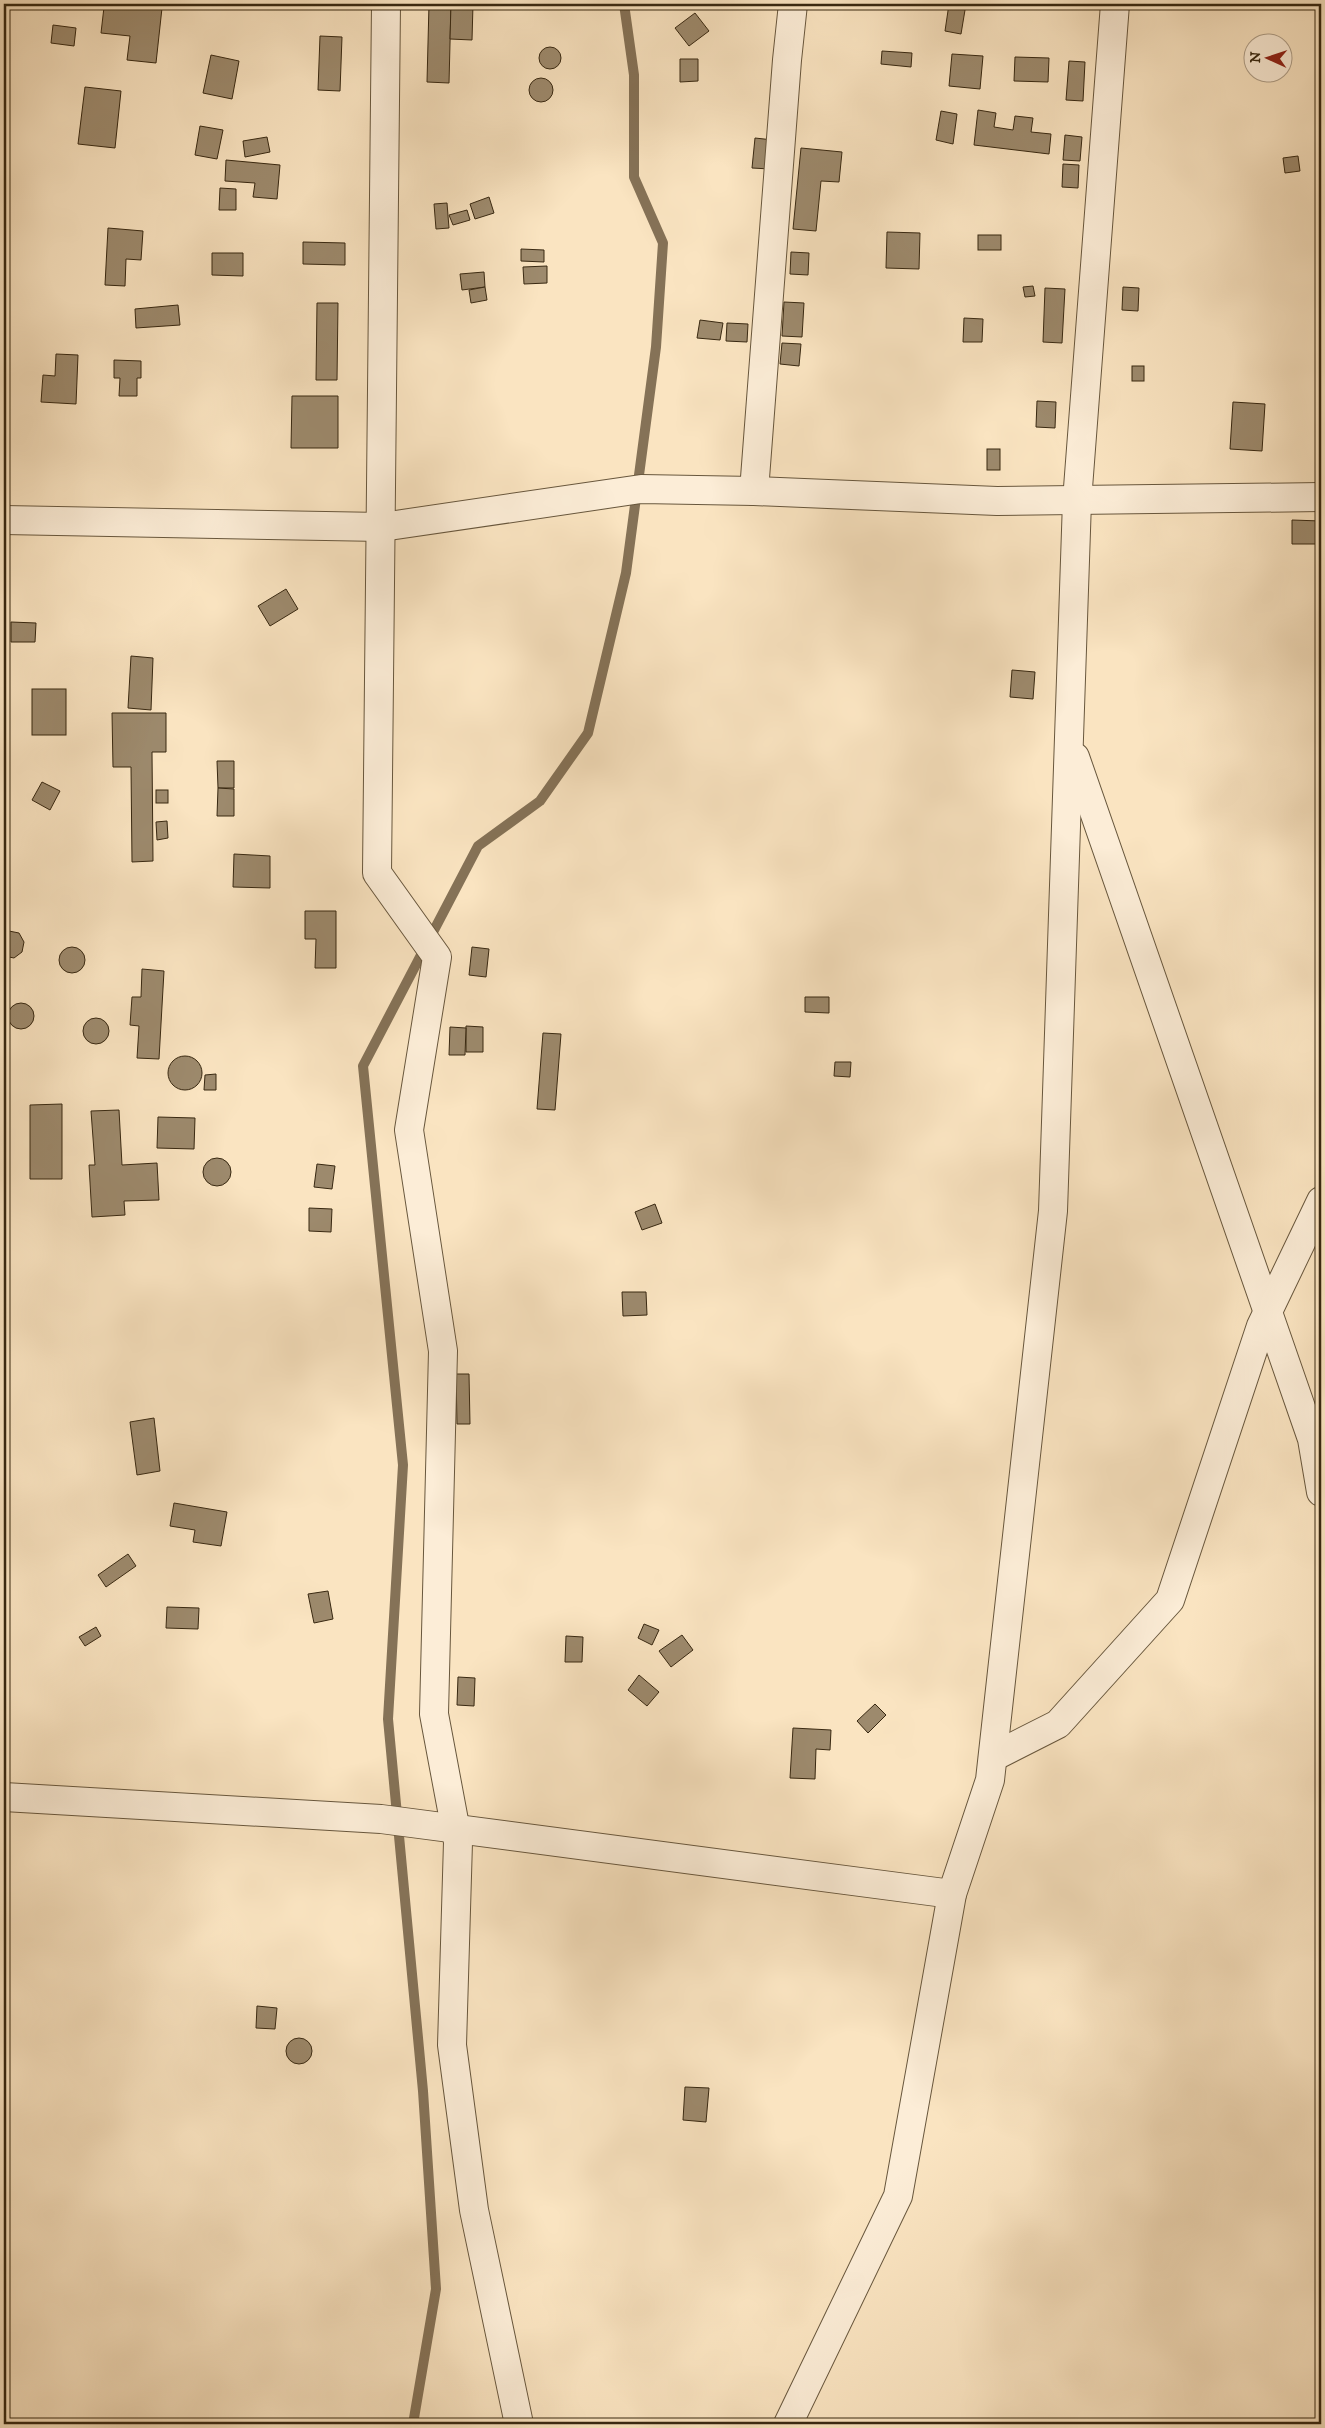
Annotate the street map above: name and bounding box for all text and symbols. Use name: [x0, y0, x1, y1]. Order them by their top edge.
north arrow: [1242, 32, 1292, 82]
text: N: [1247, 51, 1265, 64]

